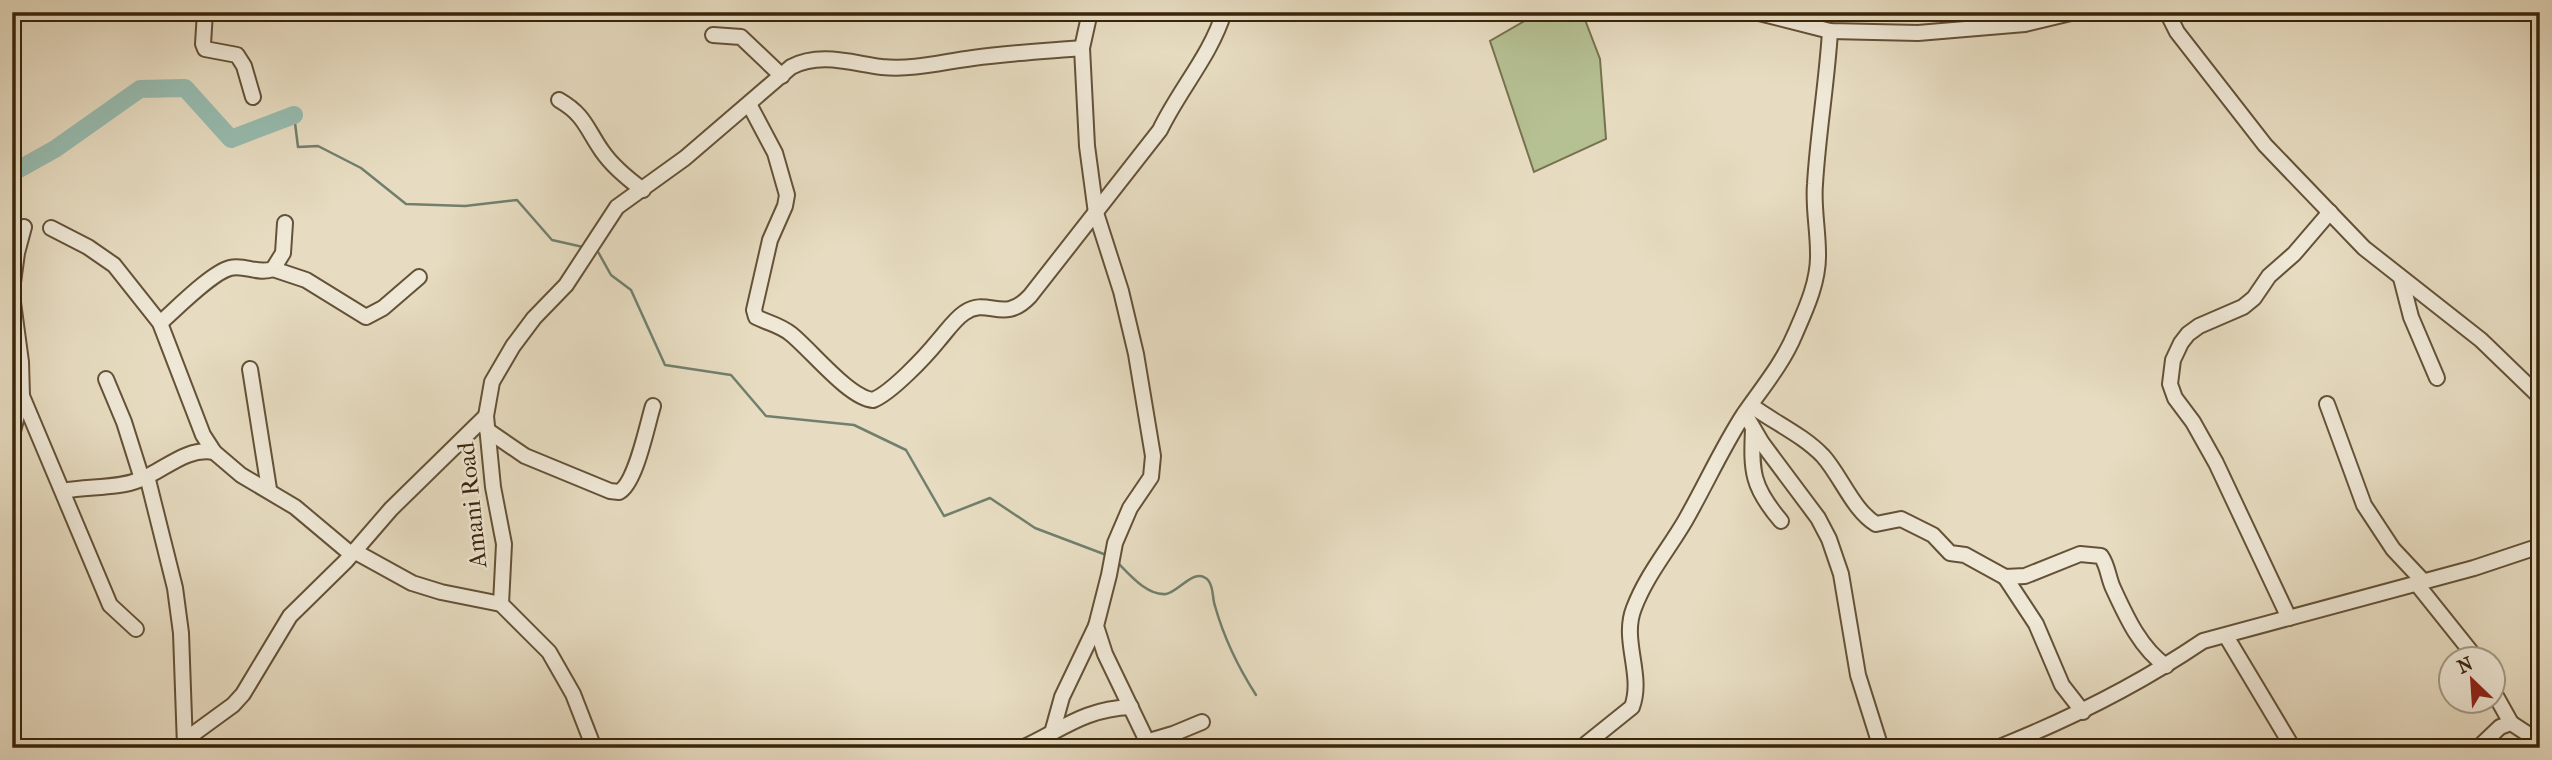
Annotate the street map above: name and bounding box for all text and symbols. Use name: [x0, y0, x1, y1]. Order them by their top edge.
street label: Amani Road: [451, 440, 493, 570]
north arrow: [2436, 644, 2506, 714]
text: N: [2454, 652, 2477, 679]

